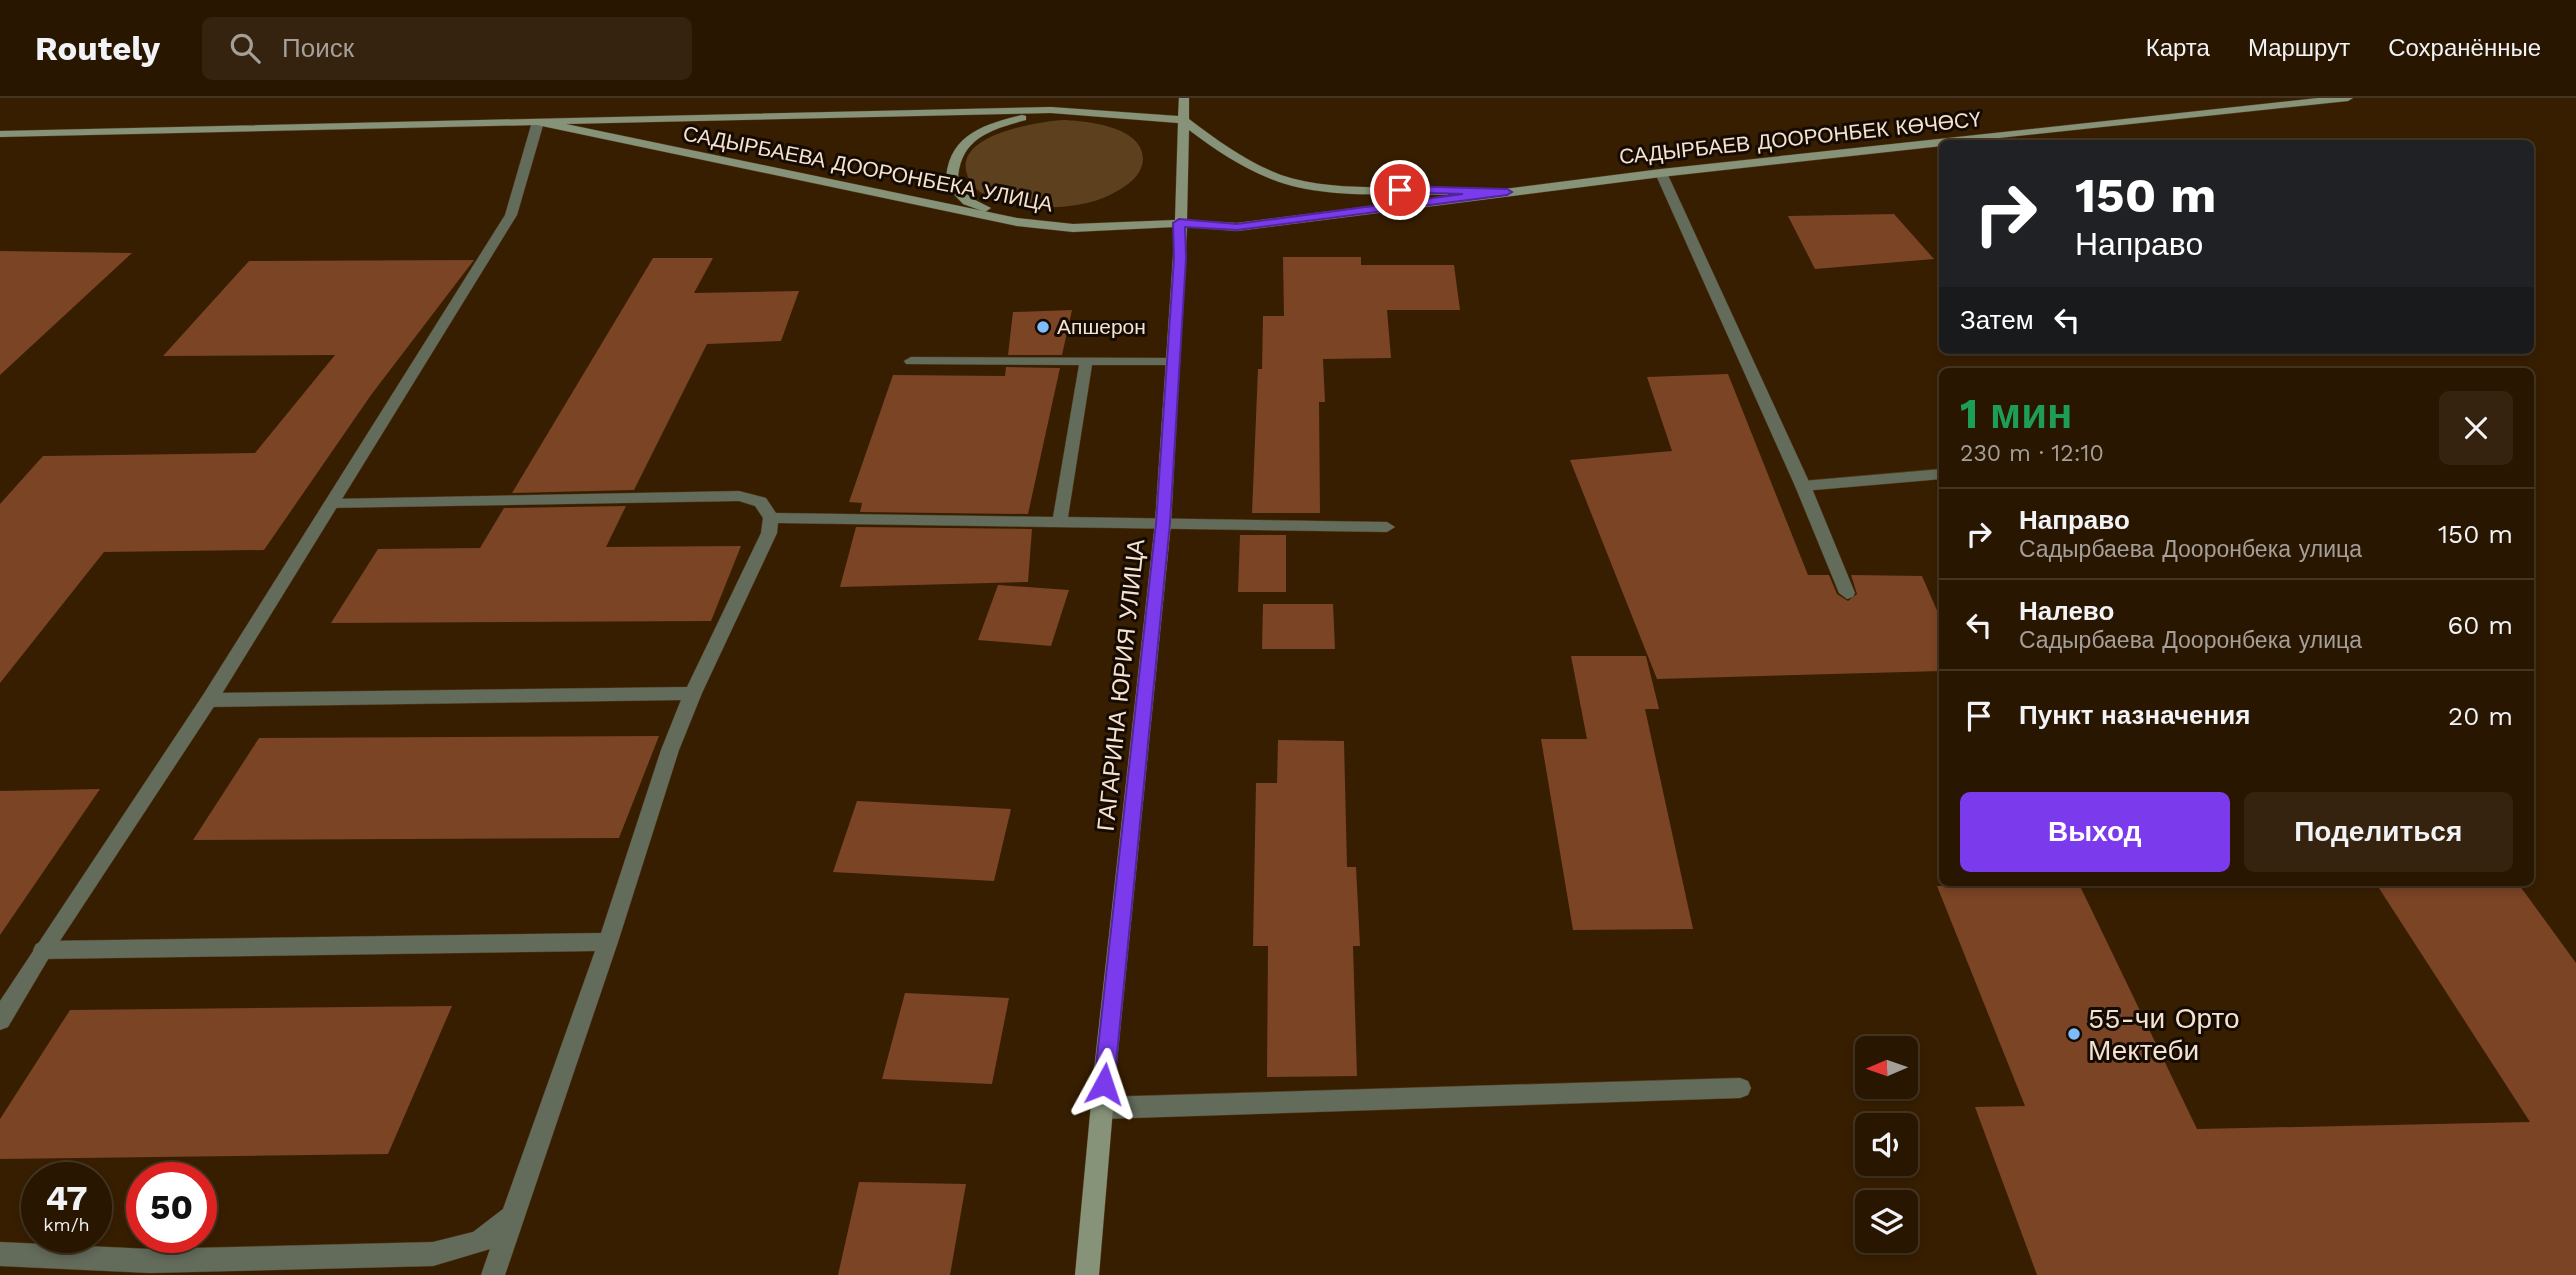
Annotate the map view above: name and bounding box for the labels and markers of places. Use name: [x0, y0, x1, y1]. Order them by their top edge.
pin: [1370, 160, 1430, 220]
place label: Апшерон: [1057, 314, 1146, 339]
marker: Апшерон: [1035, 319, 1051, 335]
place label: 55-чи Орто Мектеби: [2088, 1002, 2239, 1067]
marker: 55-чи Орто Мектеби: [2066, 1026, 2082, 1042]

